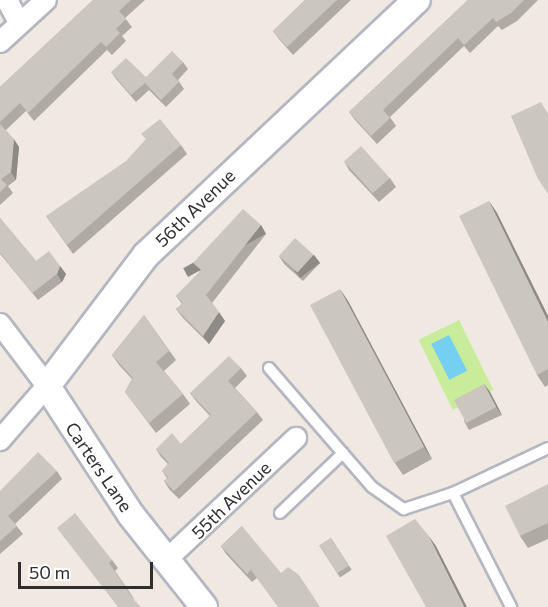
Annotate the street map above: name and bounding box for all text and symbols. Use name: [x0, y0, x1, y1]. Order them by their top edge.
street label: 56th Avenue: [151, 165, 239, 251]
street label: Carters Lane: [61, 418, 137, 516]
street label: 55th Avenue: [187, 457, 275, 543]
scale bar: [21, 550, 156, 588]
text: 50 m: [29, 561, 70, 583]

